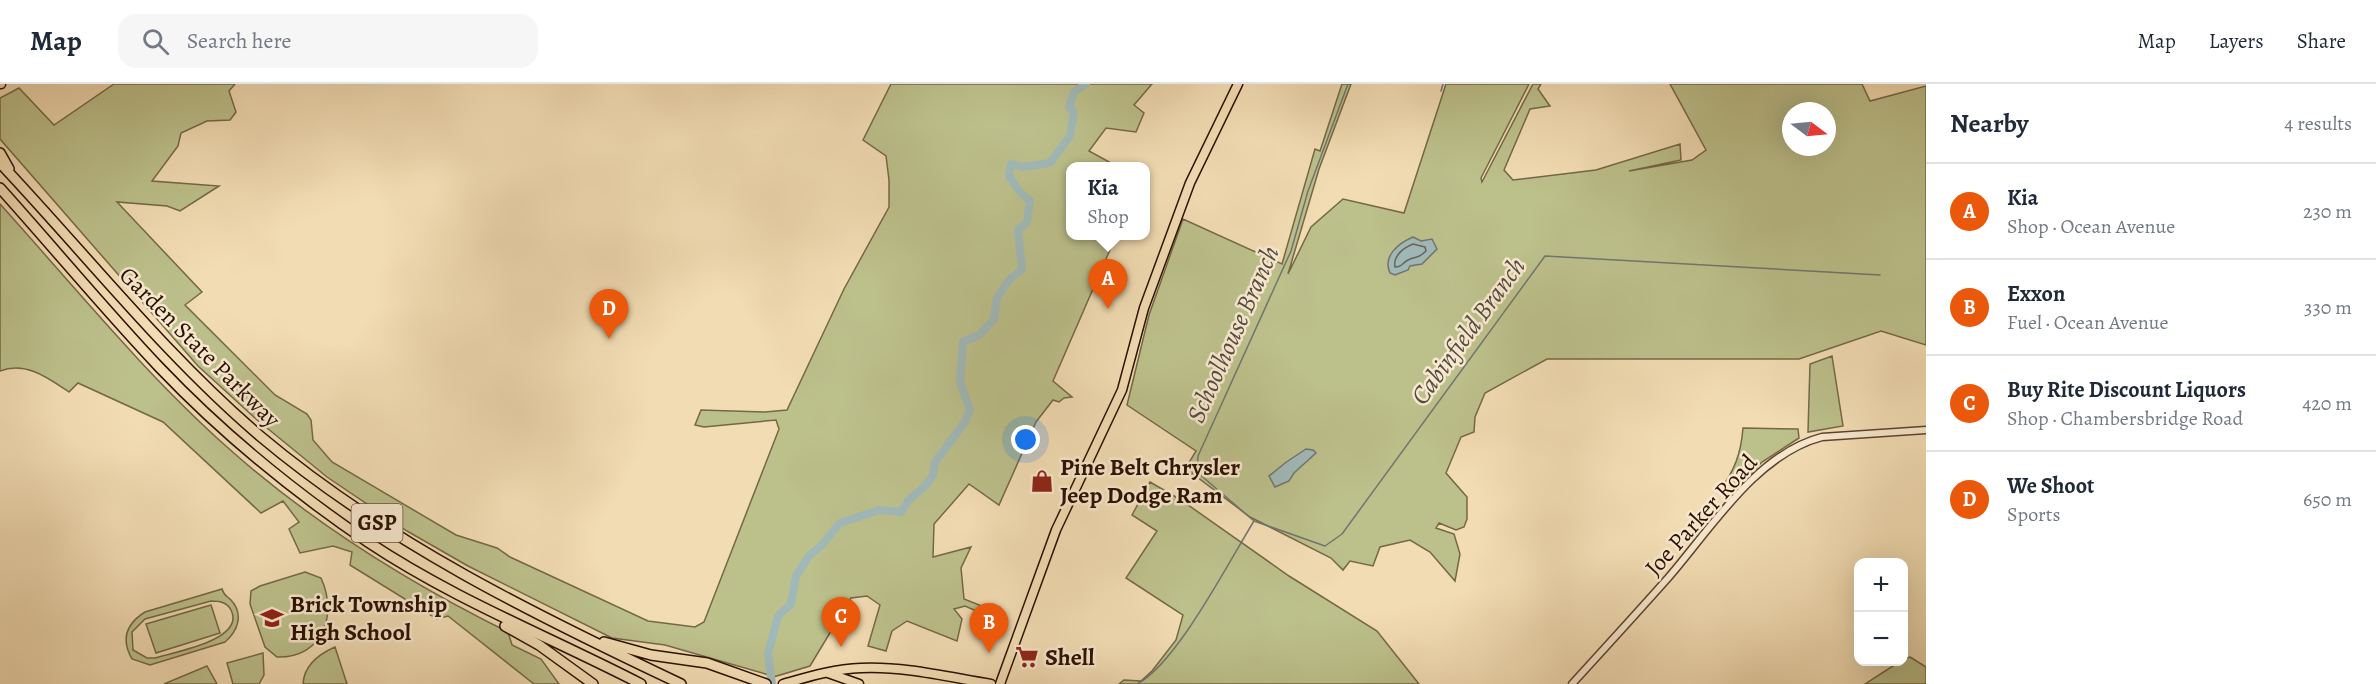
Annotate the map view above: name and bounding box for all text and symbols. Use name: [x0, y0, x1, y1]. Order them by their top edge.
search box: [118, 14, 538, 68]
text: Map: [30, 22, 82, 60]
icon: search: [139, 25, 172, 58]
text: Search here: [187, 26, 291, 56]
text: Map: [2137, 27, 2176, 55]
text: Layers: [2209, 27, 2264, 55]
text: Share: [2297, 27, 2346, 55]
north arrow: [1782, 102, 1836, 156]
text: Nearby: [1950, 106, 2029, 141]
text: 4 results: [2284, 110, 2352, 137]
popup: [1066, 162, 1150, 240]
text: Kia: [1087, 173, 1119, 203]
text: Kia: [2007, 183, 2038, 213]
text: A: [1963, 198, 1976, 225]
text: 230 m: [2303, 198, 2352, 225]
text: Shop: [1087, 203, 1129, 230]
text: Shop · Ocean Avenue: [2007, 213, 2175, 240]
water label: Schoolhouse Branch: [1178, 240, 1288, 428]
water label: Cabinfield Branch: [1403, 250, 1533, 412]
street label: Garden State Parkway: [112, 259, 288, 435]
pin: A: [1088, 260, 1128, 309]
text: Exxon: [2007, 279, 2065, 309]
pin: D: [590, 290, 628, 339]
text: B: [1963, 294, 1976, 321]
text: 330 m: [2304, 294, 2352, 321]
text: Fuel · Ocean Avenue: [2007, 309, 2169, 336]
text: Buy Rite Discount Liquors: [2007, 375, 2246, 405]
text: C: [1963, 390, 1976, 417]
text: 420 m: [2302, 390, 2352, 417]
text: Shop · Chambersbridge Road: [2007, 405, 2243, 432]
your location: [1011, 425, 1040, 454]
street label: Joe Parker Road: [1638, 447, 1764, 583]
place label: Pine Belt Chrysler Jeep Dodge Ram: [1060, 451, 1240, 511]
shop icon: Pine Belt Chrysler Jeep Dodge Ram: [1029, 468, 1055, 494]
text: We Shoot: [2007, 471, 2094, 501]
text: D: [1963, 486, 1976, 513]
text: 650 m: [2303, 486, 2352, 513]
text: Sports: [2007, 501, 2060, 528]
road number: GSP: [352, 504, 403, 542]
map controls: [1854, 558, 1908, 666]
button: +: [1854, 558, 1908, 612]
place label: Brick Township High School: [290, 588, 447, 648]
pin: C: [822, 598, 860, 647]
pin: B: [970, 604, 1008, 653]
school or university icon: Brick Township High School: [259, 605, 285, 631]
button: −: [1854, 612, 1908, 666]
place label: Shell: [1045, 641, 1095, 673]
supermarket icon: Shell: [1014, 644, 1040, 670]

